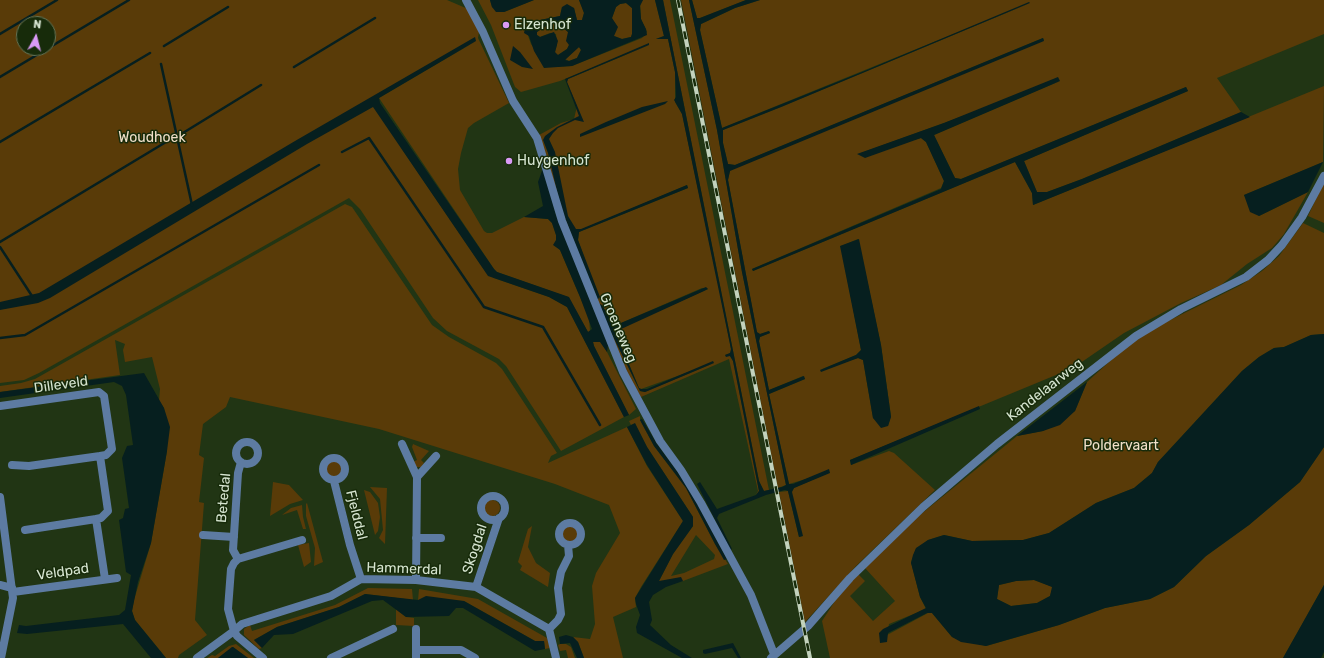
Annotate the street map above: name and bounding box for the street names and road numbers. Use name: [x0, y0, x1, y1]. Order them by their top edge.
street label: Groeneweg: [596, 291, 640, 365]
street label: Kandelaarweg: [1004, 355, 1086, 425]
street label: Dilleveld: [33, 373, 89, 397]
street label: Betedal: [213, 472, 235, 524]
street label: Fjelddal: [342, 488, 370, 542]
street label: Skogdal: [459, 522, 491, 576]
street label: Hammerdal: [366, 559, 442, 579]
street label: Veldpad: [36, 560, 90, 584]

